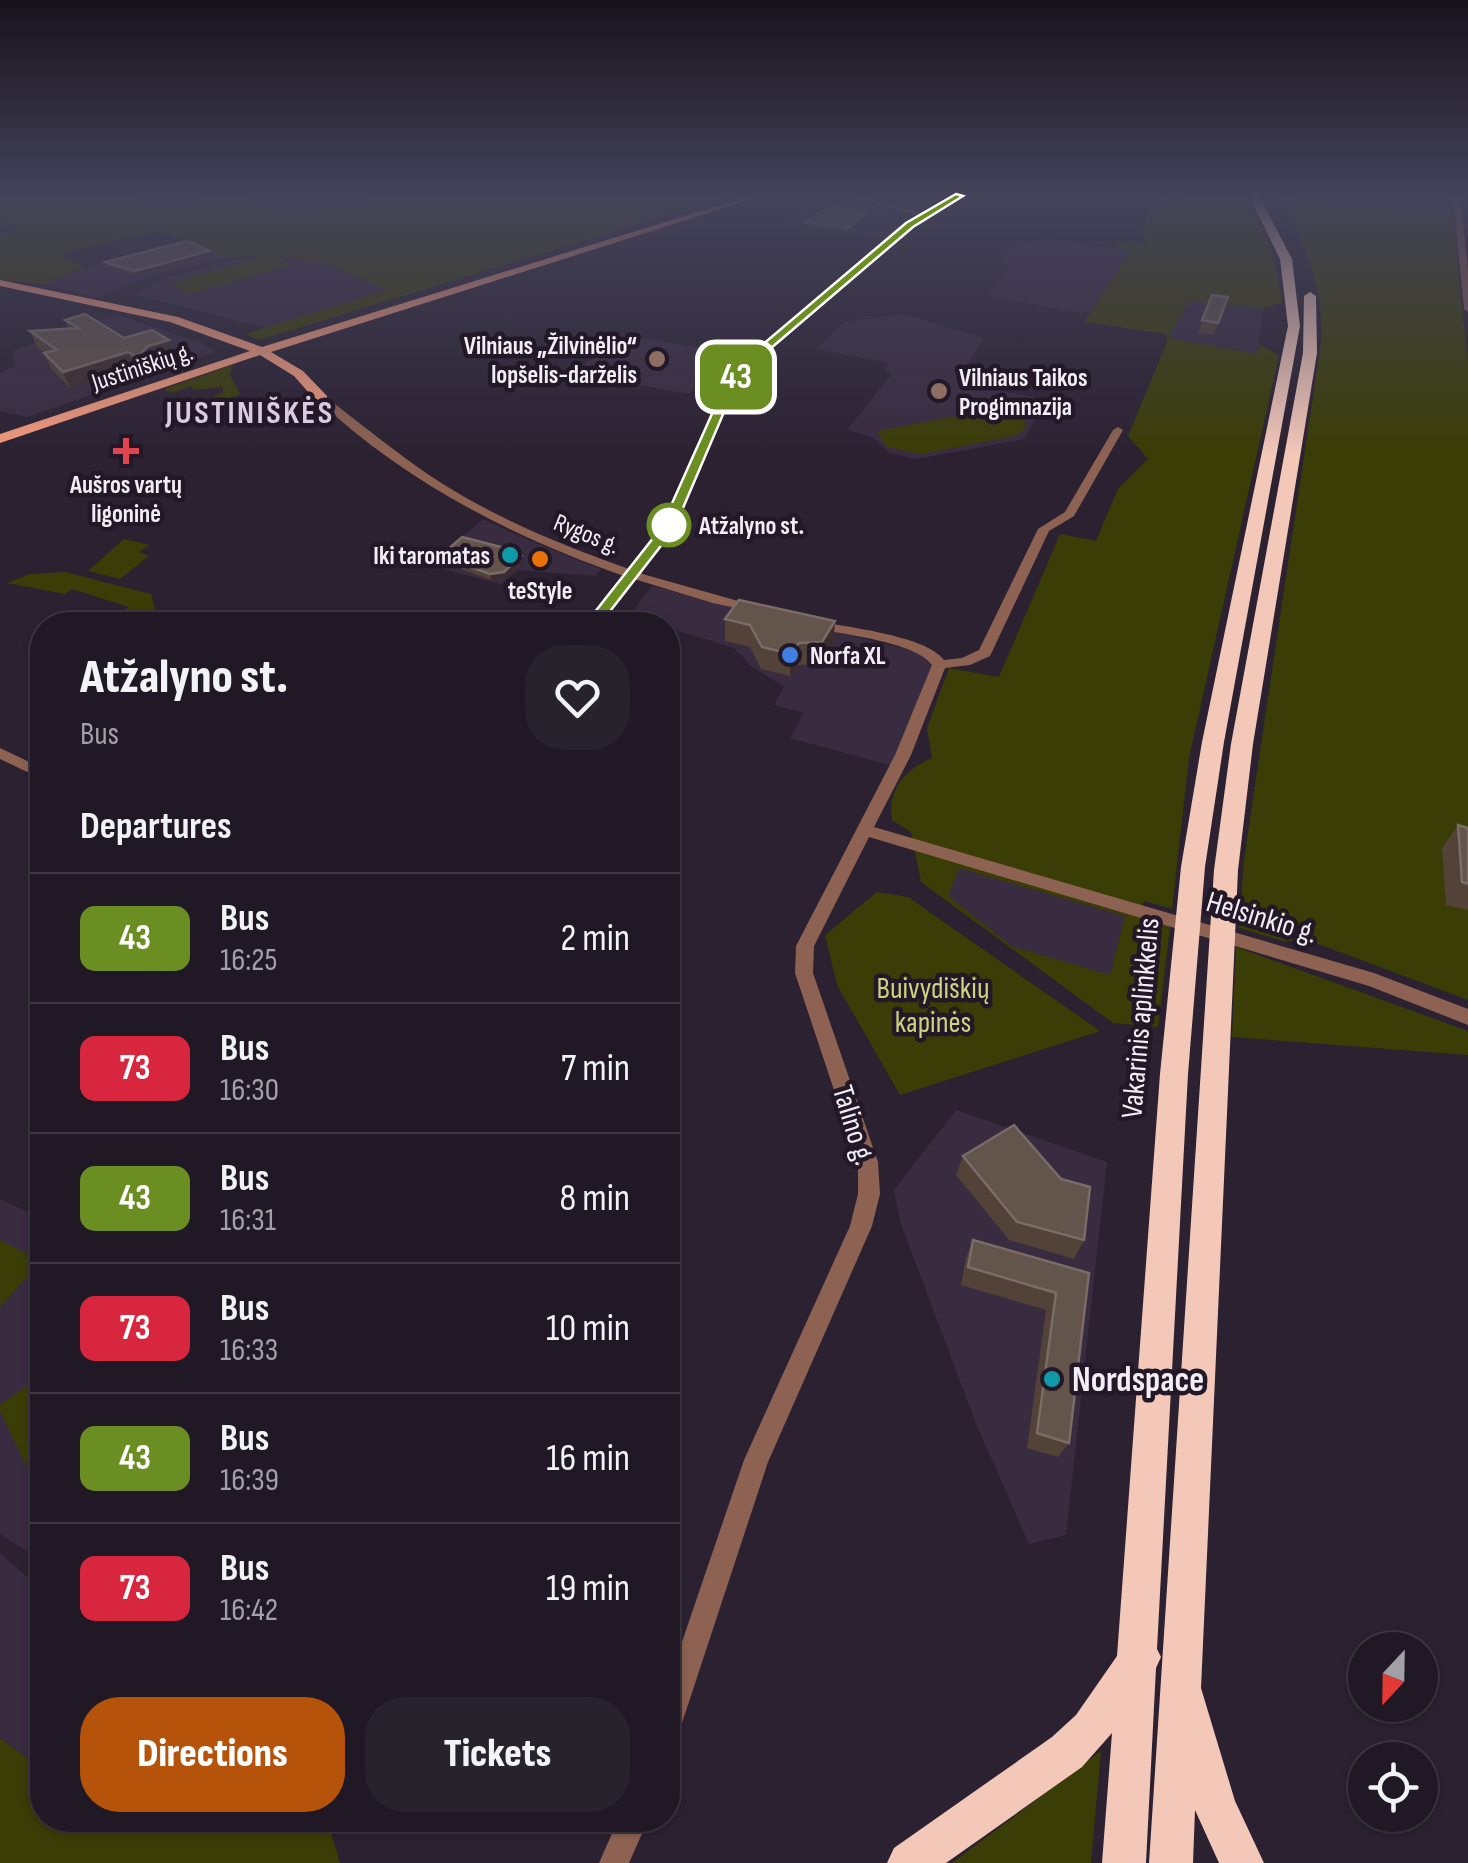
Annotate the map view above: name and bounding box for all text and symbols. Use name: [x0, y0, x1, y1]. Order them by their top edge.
place label: Vilniaus „Žilvinėlio“ lopšelis-darželis: [464, 331, 637, 391]
street label: Justiniškių g.: [87, 337, 197, 399]
line badge: 43: [691, 344, 781, 410]
marker: Vilniaus „Žilvinėlio“ lopšelis-darželis: [646, 348, 668, 370]
text: 43: [720, 356, 752, 399]
place label: Vilniaus Taikos Progimnazija: [959, 363, 1088, 423]
marker: Vilniaus Taikos Progimnazija: [928, 380, 950, 402]
district label: JUSTINIŠKĖS: [164, 394, 335, 433]
marker: Aušros vartų ligoninė: [113, 438, 139, 464]
place label: Aušros vartų ligoninė: [69, 470, 182, 530]
marker: Atžalyno st.: [648, 504, 690, 546]
street label: Rygos g.: [549, 507, 624, 562]
place label: Atžalyno st.: [698, 511, 804, 542]
place label: Iki taromatas: [373, 541, 490, 572]
marker: Iki taromatas: [499, 544, 521, 566]
marker: teStyle: [529, 548, 551, 570]
place label: teStyle: [508, 576, 572, 607]
place label: Norfa XL: [810, 641, 886, 672]
marker: Norfa XL: [779, 644, 801, 666]
button: heart: [525, 645, 630, 750]
text: Atžalyno st.: [80, 649, 288, 706]
text: Bus: [80, 715, 119, 754]
text: Departures: [80, 804, 232, 849]
street label: Helsinkio g.: [1202, 884, 1321, 952]
text: Bus: [220, 896, 269, 941]
text: 2 min: [561, 916, 630, 961]
street label: Vakarinis aplinkkelis: [1114, 916, 1168, 1120]
text: 43: [119, 917, 151, 960]
text: 16:25: [220, 941, 277, 980]
park label: Buivydiškių kapinės: [877, 971, 989, 1041]
text: Bus: [220, 1026, 269, 1071]
text: 7 min: [561, 1046, 630, 1091]
text: 73: [120, 1047, 150, 1090]
text: 16:30: [220, 1071, 279, 1110]
street label: Talino g.: [824, 1081, 882, 1169]
text: Bus: [220, 1156, 269, 1201]
text: 8 min: [560, 1176, 630, 1221]
text: 43: [119, 1177, 151, 1220]
text: 16:31: [220, 1201, 276, 1240]
text: Bus: [220, 1286, 269, 1331]
text: 10 min: [546, 1306, 630, 1351]
text: 73: [120, 1307, 150, 1350]
text: 16:33: [220, 1331, 278, 1370]
place label: Nordspace: [1072, 1359, 1204, 1402]
marker: Nordspace: [1041, 1368, 1063, 1390]
text: Bus: [220, 1416, 269, 1461]
text: 16 min: [546, 1436, 630, 1481]
text: 43: [119, 1437, 151, 1480]
text: 16:39: [220, 1461, 279, 1500]
text: Bus: [220, 1546, 269, 1591]
text: 19 min: [546, 1566, 630, 1611]
text: 73: [120, 1567, 150, 1610]
text: 16:42: [220, 1591, 278, 1630]
north arrow: [1348, 1632, 1438, 1722]
map controls: [1348, 1632, 1438, 1832]
button: Directions: [80, 1697, 345, 1812]
button: Tickets: [365, 1697, 630, 1812]
button: locate: [1348, 1742, 1438, 1832]

